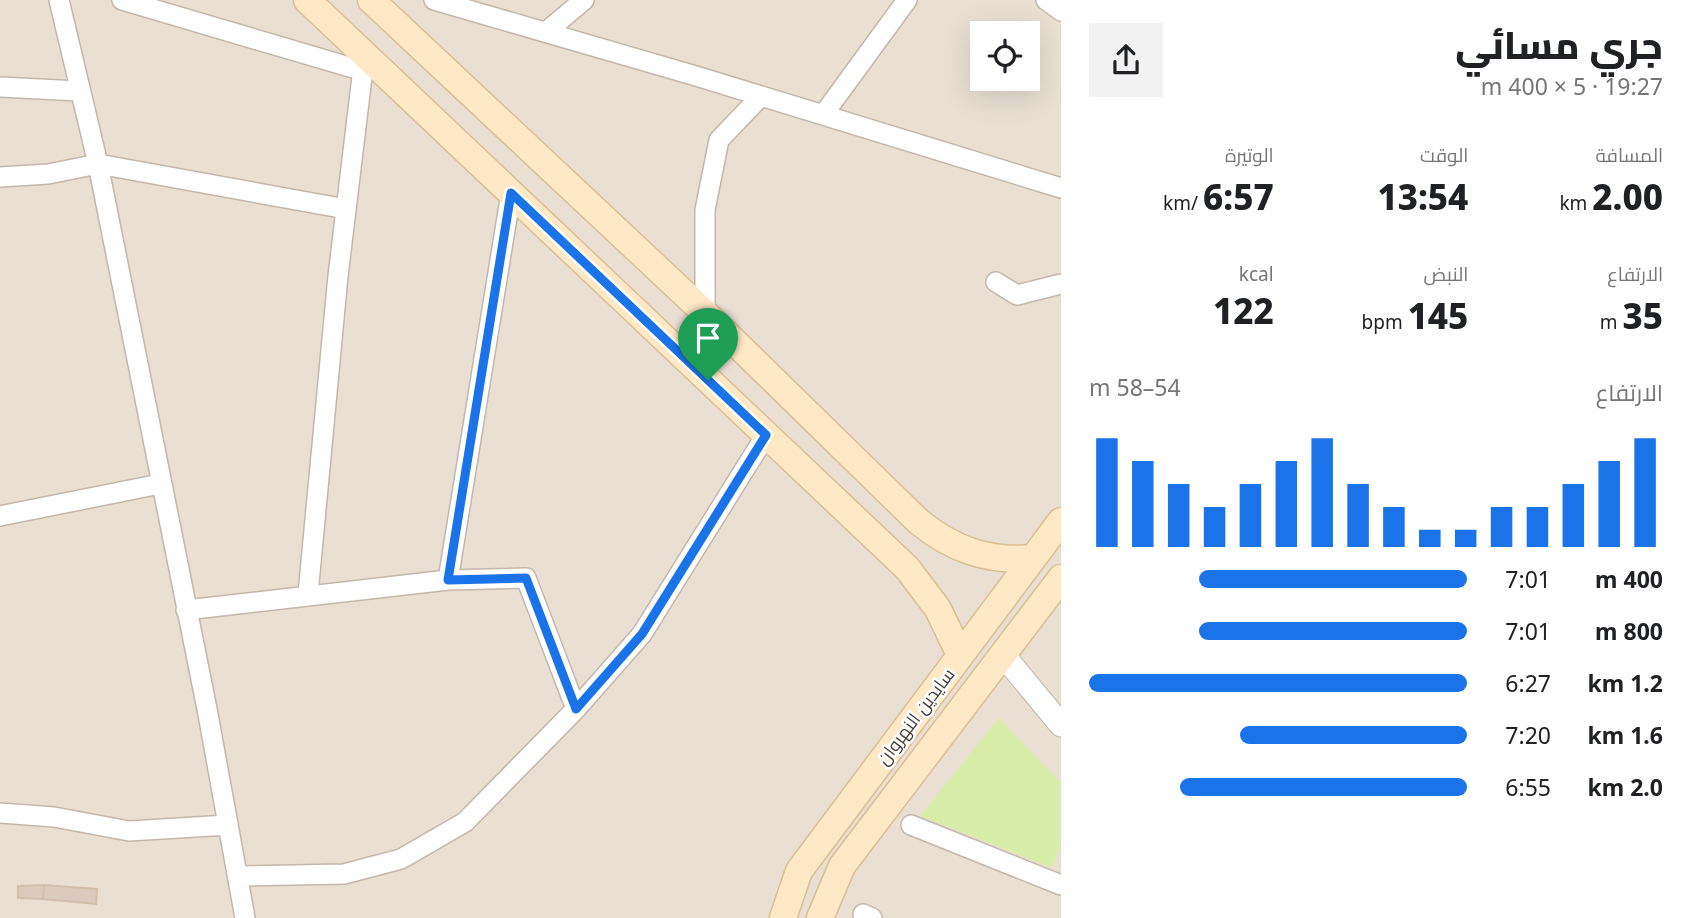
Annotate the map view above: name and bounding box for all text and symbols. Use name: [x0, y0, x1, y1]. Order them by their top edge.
text: جري مسائي: [1455, 18, 1663, 70]
map controls: [970, 21, 1040, 91]
button: locate: [970, 21, 1040, 91]
button: share: [1089, 23, 1163, 97]
text: 19:27 · 5 × 400 m: [1481, 70, 1663, 102]
text: الوتيرة: [1225, 142, 1274, 168]
text: الوقت: [1420, 142, 1468, 168]
text: المسافة: [1595, 142, 1663, 168]
text: 6:57: [1203, 173, 1274, 220]
text: 13:54: [1377, 173, 1468, 220]
text: 2.00: [1592, 173, 1663, 220]
text: /km: [1163, 190, 1203, 216]
text: km: [1559, 190, 1592, 216]
text: kcal: [1239, 261, 1274, 287]
text: النبض: [1424, 261, 1468, 287]
text: الارتفاع: [1607, 261, 1663, 287]
text: 122: [1213, 287, 1274, 334]
text: 145: [1408, 292, 1468, 339]
text: 35: [1623, 292, 1663, 339]
pin: [678, 308, 738, 380]
text: bpm: [1362, 309, 1408, 335]
text: m: [1600, 309, 1623, 335]
icon: arrive: [689, 319, 727, 357]
text: 54–58 m: [1089, 371, 1181, 403]
text: الارتفاع: [1596, 376, 1663, 408]
text: 7:01: [1505, 563, 1551, 595]
text: 400 m: [1595, 563, 1663, 595]
text: 7:01: [1505, 615, 1551, 647]
text: 800 m: [1595, 615, 1663, 647]
street label: سايدين النهروان: [871, 663, 959, 769]
text: 6:27: [1505, 667, 1551, 699]
text: 1.2 km: [1588, 667, 1663, 699]
text: 7:20: [1505, 719, 1551, 751]
text: 1.6 km: [1588, 719, 1663, 751]
text: 6:55: [1505, 771, 1551, 803]
text: 2.0 km: [1588, 771, 1663, 803]

